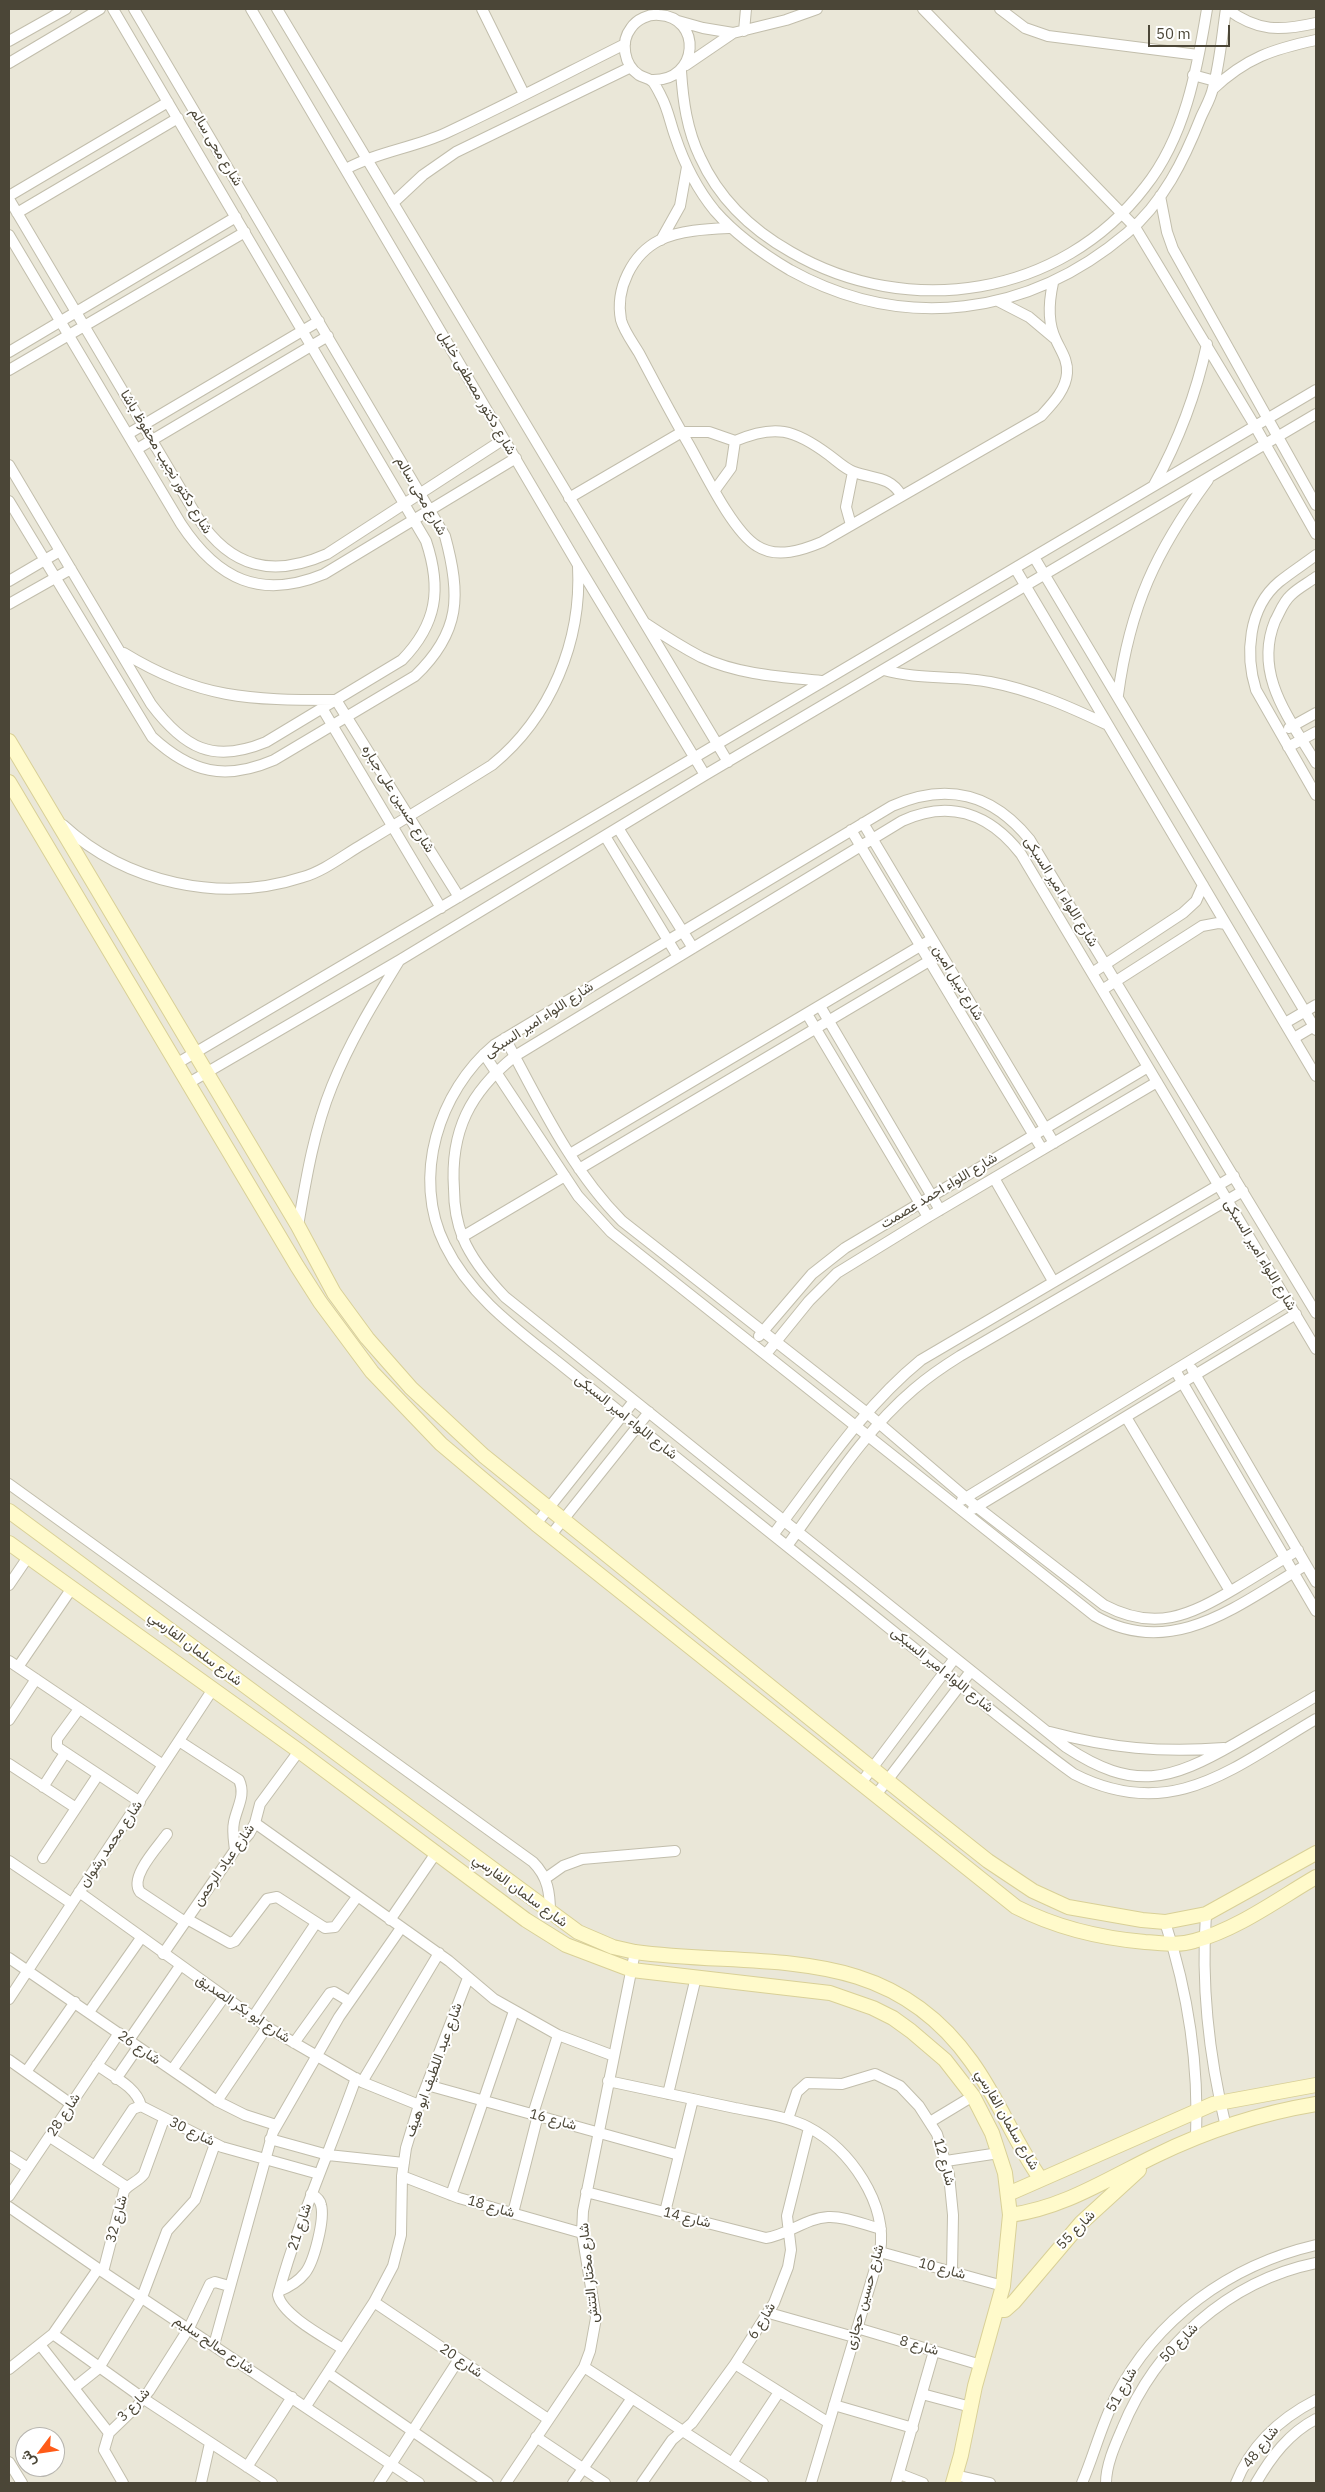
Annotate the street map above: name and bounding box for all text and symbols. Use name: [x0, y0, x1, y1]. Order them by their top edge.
scale bar: [1150, 15, 1232, 47]
text: 50 m: [1156, 24, 1191, 43]
street label: شارع محى سالم: [186, 105, 246, 189]
street label: شارع دكتور مصطفى خليل: [435, 328, 519, 458]
street label: شارع دكتور نجيب محفوظ باشا: [116, 387, 216, 537]
street label: شارع محى سالم: [392, 453, 450, 539]
street label: شارع حسين على جباره: [358, 742, 438, 856]
street label: شارع اللواء امير السبكى: [1020, 834, 1102, 950]
street label: شارع نبيل امين: [929, 942, 987, 1024]
street label: شارع اللواء امير السبكى: [481, 978, 597, 1062]
street label: شارع اللواء احمد عصمت: [877, 1149, 1001, 1233]
street label: شارع اللواء امير السبكى: [1220, 1196, 1300, 1314]
street label: شارع اللواء امير السبكى: [571, 1371, 681, 1463]
street label: شارع سلمان الفارسي: [145, 1608, 245, 1690]
street label: شارع اللواء امير السبكى: [887, 1624, 997, 1716]
street label: شارع محمد رشوان: [76, 1797, 146, 1891]
street label: شارع عباد الرحمن: [189, 1821, 259, 1909]
street label: شارع سلمان الفارسي: [469, 1851, 571, 1931]
street label: شارع ابو بكر الصديق: [193, 1971, 293, 2047]
street label: شارع عبد اللطيف ابو هيف: [402, 2001, 466, 2139]
street label: شارع 26: [114, 2027, 164, 2069]
street label: شارع سلمان الفارسي: [971, 2067, 1043, 2173]
street label: شارع 28: [44, 2090, 84, 2140]
street label: شارع 16: [528, 2106, 578, 2134]
street label: شارع 30: [167, 2114, 217, 2150]
street label: شارع 12: [930, 2137, 958, 2187]
street label: شارع 18: [465, 2192, 517, 2222]
street label: شارع 32: [103, 2194, 131, 2244]
street label: شارع 21: [285, 2201, 315, 2253]
street label: شارع 14: [662, 2204, 712, 2232]
street label: شارع 55: [1053, 2207, 1099, 2253]
street label: شارع مختار التتش: [575, 2222, 603, 2324]
street label: شارع حسين حجازى: [842, 2242, 888, 2352]
street label: شارع 10: [917, 2255, 967, 2283]
street label: شارع 6: [745, 2300, 779, 2342]
street label: شارع صالح سليم: [171, 2312, 257, 2378]
street label: شارع 50: [1156, 2320, 1202, 2366]
street label: شارع 8: [898, 2332, 940, 2360]
street label: شارع 20: [436, 2341, 486, 2381]
street label: شارع 51: [1103, 2365, 1141, 2415]
street label: شارع 3: [114, 2385, 154, 2425]
street label: شارع 48: [1240, 2423, 1282, 2471]
north arrow: [15, 2427, 65, 2477]
text: ش: [16, 2447, 40, 2471]

